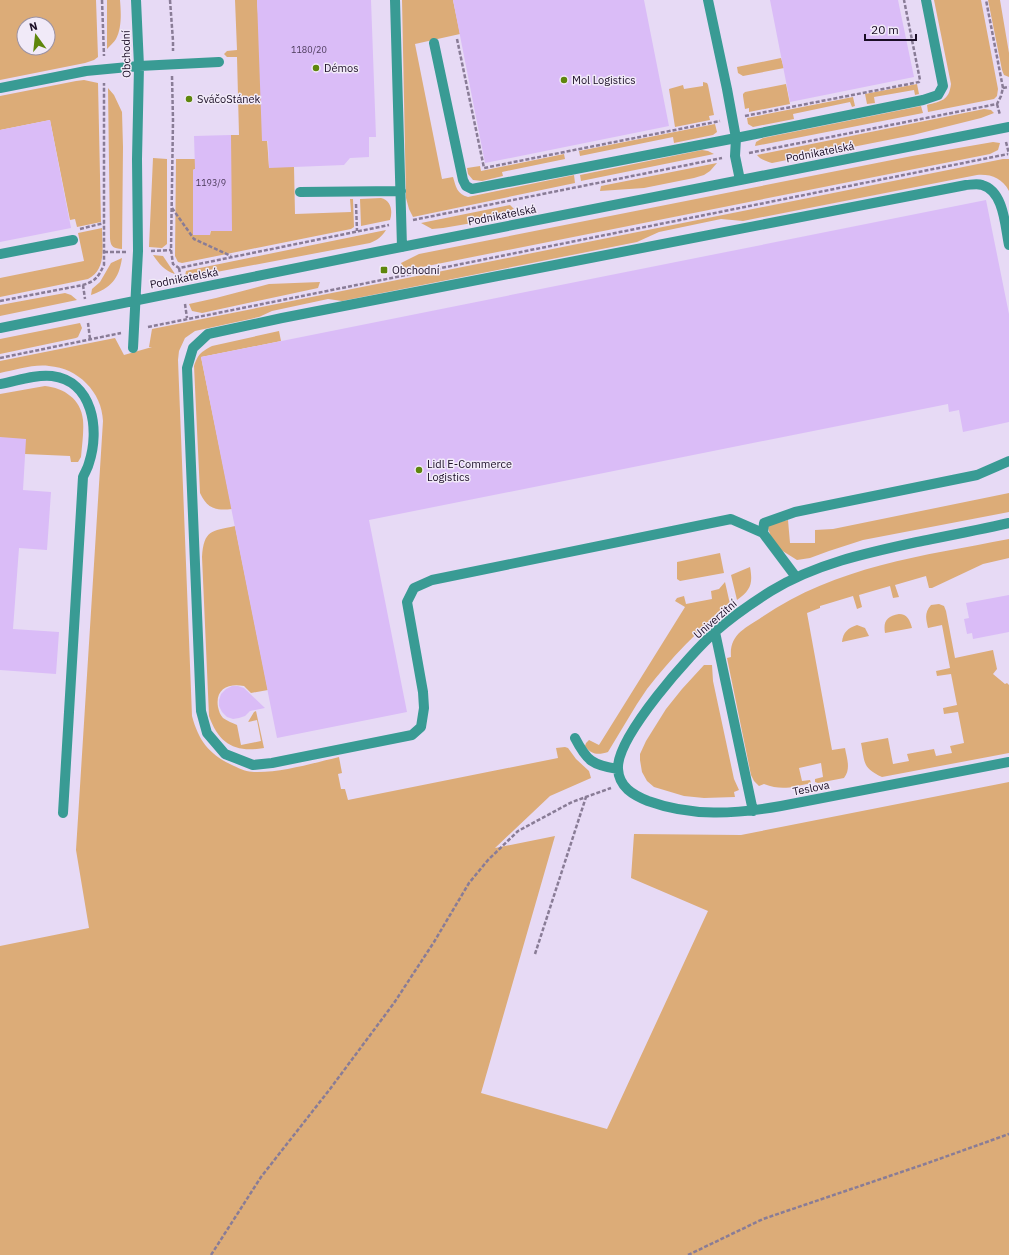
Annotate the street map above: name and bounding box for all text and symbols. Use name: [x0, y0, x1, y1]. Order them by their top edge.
north arrow: [16, 16, 56, 56]
scale bar: [865, 16, 916, 42]
text: N: [28, 19, 39, 34]
text: 20 m: [871, 22, 899, 37]
street label: Obchodní: [119, 30, 133, 78]
house number: 1180/20: [291, 44, 327, 55]
place label: Démos: [324, 61, 359, 75]
marker: Démos: [311, 63, 321, 73]
place label: Mol Logistics: [572, 73, 636, 87]
marker: Mol Logistics: [559, 75, 569, 85]
place label: SváčoStánek: [197, 92, 261, 106]
marker: SváčoStánek: [184, 94, 194, 104]
street label: Podnikatelská: [785, 138, 856, 165]
house number: 1193/9: [196, 177, 226, 188]
street label: Podnikatelská: [467, 201, 538, 228]
place label: Obchodní: [392, 263, 440, 277]
street label: Podnikatelská: [149, 264, 220, 291]
marker: Obchodní: [379, 265, 389, 275]
place label: Lidl E-Commerce Logistics: [427, 457, 512, 484]
marker: Lidl E-Commerce Logistics: [414, 465, 424, 475]
street label: Univerzitní: [691, 596, 740, 642]
street label: Teslova: [791, 778, 831, 798]

